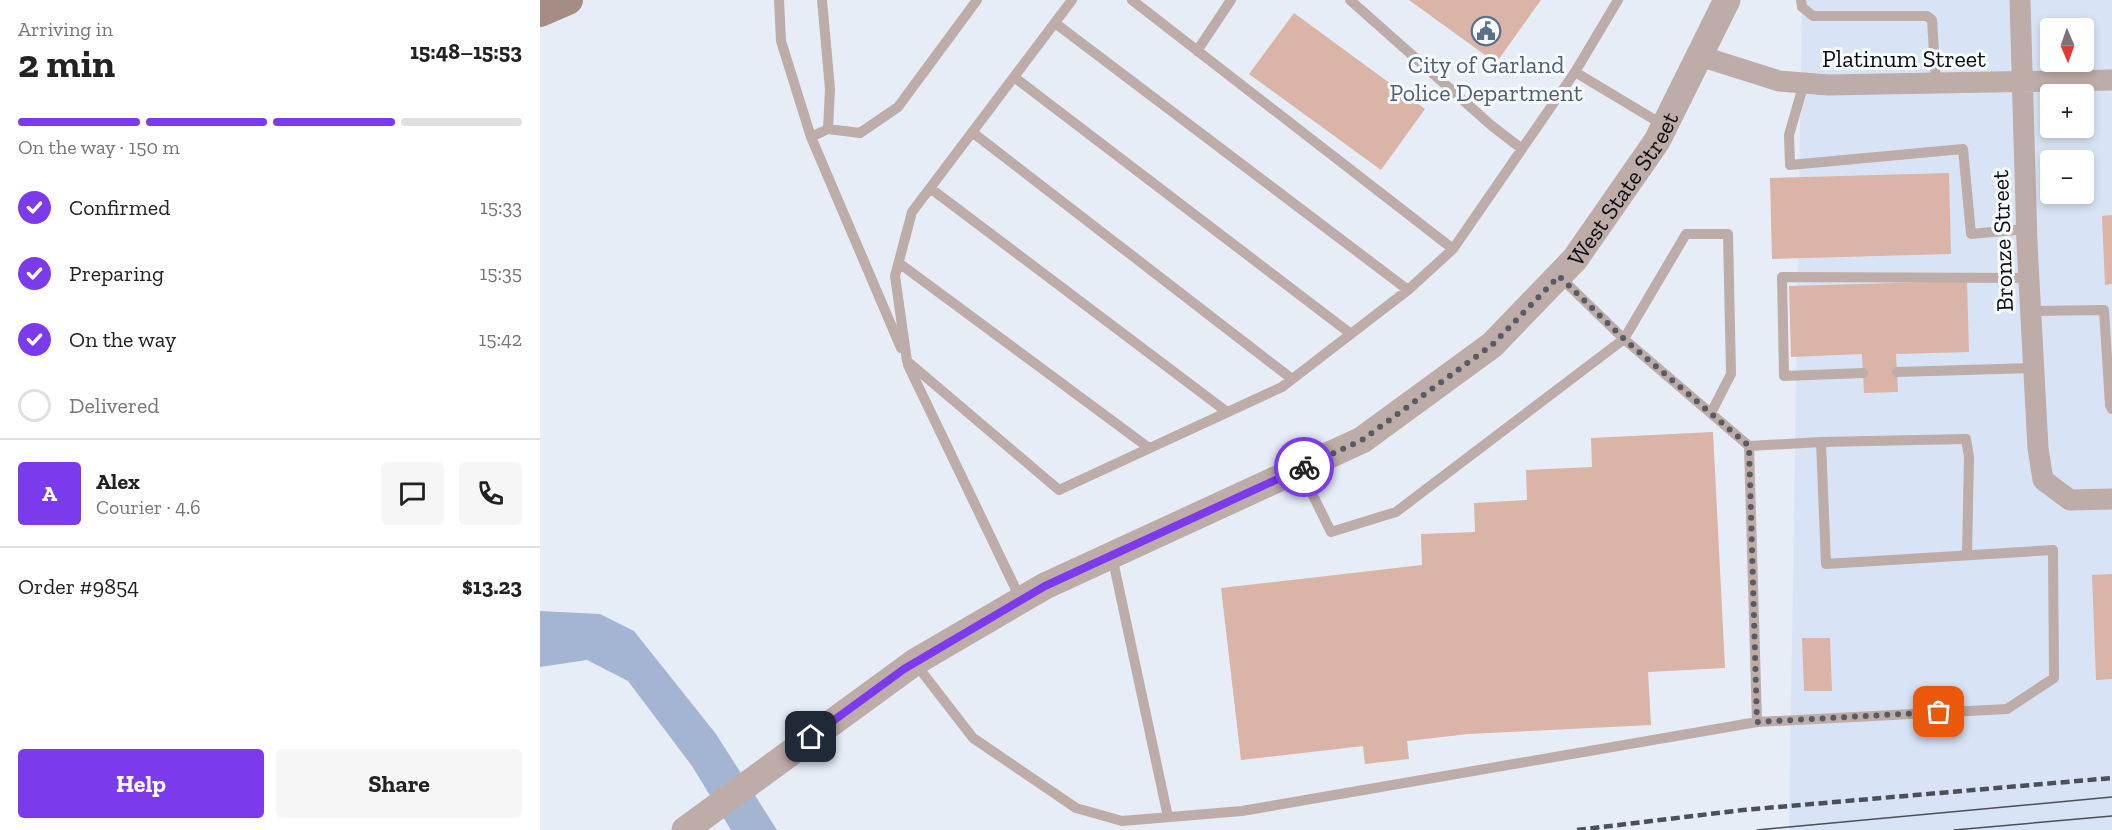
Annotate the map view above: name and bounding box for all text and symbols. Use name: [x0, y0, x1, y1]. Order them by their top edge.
public building icon: City of Garland Police Department: [1470, 15, 1502, 47]
text: Arriving in: [18, 17, 113, 41]
north arrow: [2040, 18, 2094, 72]
map controls: [2040, 18, 2094, 204]
text: 15:48–15:53: [410, 38, 522, 65]
text: 2 min: [18, 40, 115, 87]
street label: Platinum Street: [1822, 44, 1986, 73]
place label: City of Garland Police Department: [1389, 50, 1583, 107]
button: +: [2040, 84, 2094, 138]
street label: West State Street: [1560, 107, 1684, 271]
text: On the way · 150 m: [18, 135, 180, 159]
button: −: [2040, 150, 2094, 204]
street label: Bronze Street: [1985, 170, 2019, 312]
icon: check: [18, 191, 51, 224]
text: Confirmed: [69, 194, 170, 221]
text: 15:33: [480, 195, 522, 219]
icon: check: [18, 257, 51, 290]
text: Preparing: [69, 260, 164, 287]
text: 15:35: [480, 261, 522, 285]
icon: check: [18, 323, 51, 356]
text: On the way: [69, 326, 176, 353]
text: 15:42: [479, 327, 522, 351]
text: Delivered: [69, 392, 159, 419]
courier: [1274, 437, 1334, 497]
icon: bike: [1288, 451, 1321, 484]
button: chat: [381, 462, 444, 525]
button: phone: [459, 462, 522, 525]
text: Alex: [96, 468, 140, 495]
text: A: [42, 480, 57, 507]
text: Courier · 4.6: [96, 495, 201, 519]
text: Order #9854: [18, 573, 139, 600]
text: $13.23: [462, 573, 522, 600]
pin: [1913, 686, 1964, 737]
icon: bag: [1922, 695, 1955, 728]
pin: [785, 711, 836, 762]
icon: home: [794, 720, 827, 753]
button: Help: [18, 749, 264, 818]
button: Share: [276, 749, 522, 818]

